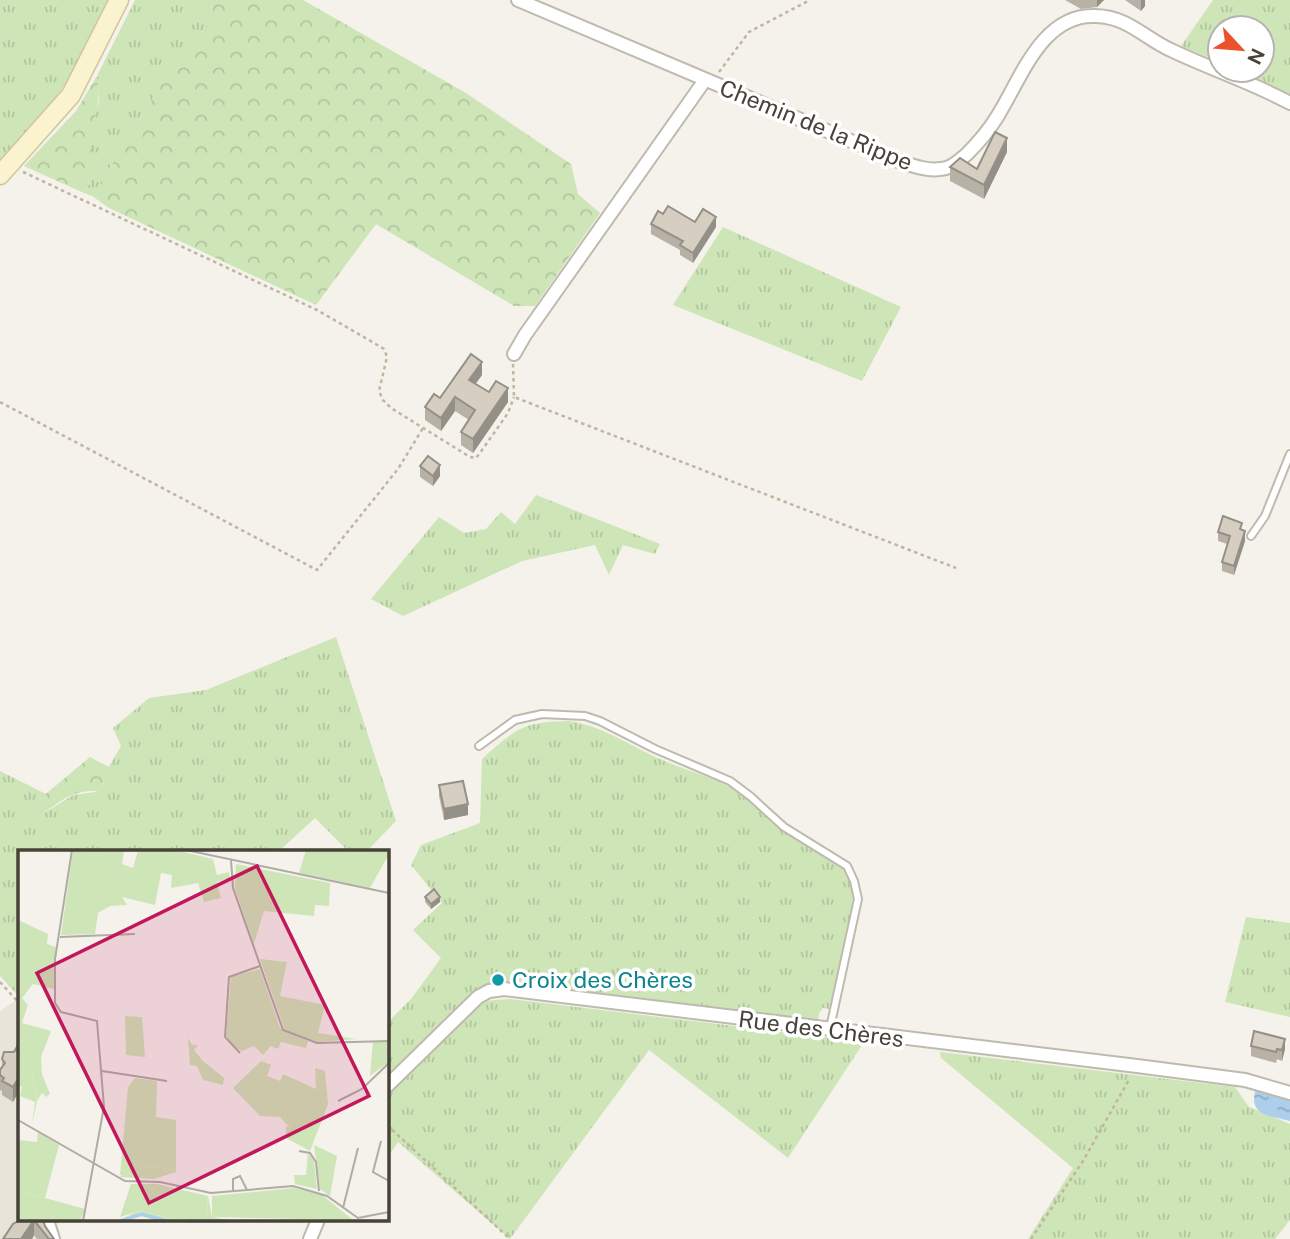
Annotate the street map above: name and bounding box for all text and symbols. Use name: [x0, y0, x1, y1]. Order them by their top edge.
north arrow: [1206, 14, 1276, 84]
text: N: [1243, 45, 1269, 68]
street label: Chemin de la Rippe: [716, 74, 916, 176]
inset map: [18, 850, 388, 1222]
place label: Croix des Chères: [512, 966, 693, 993]
marker: Croix des Chères: [490, 972, 506, 988]
street label: Rue des Chères: [737, 1005, 905, 1052]

